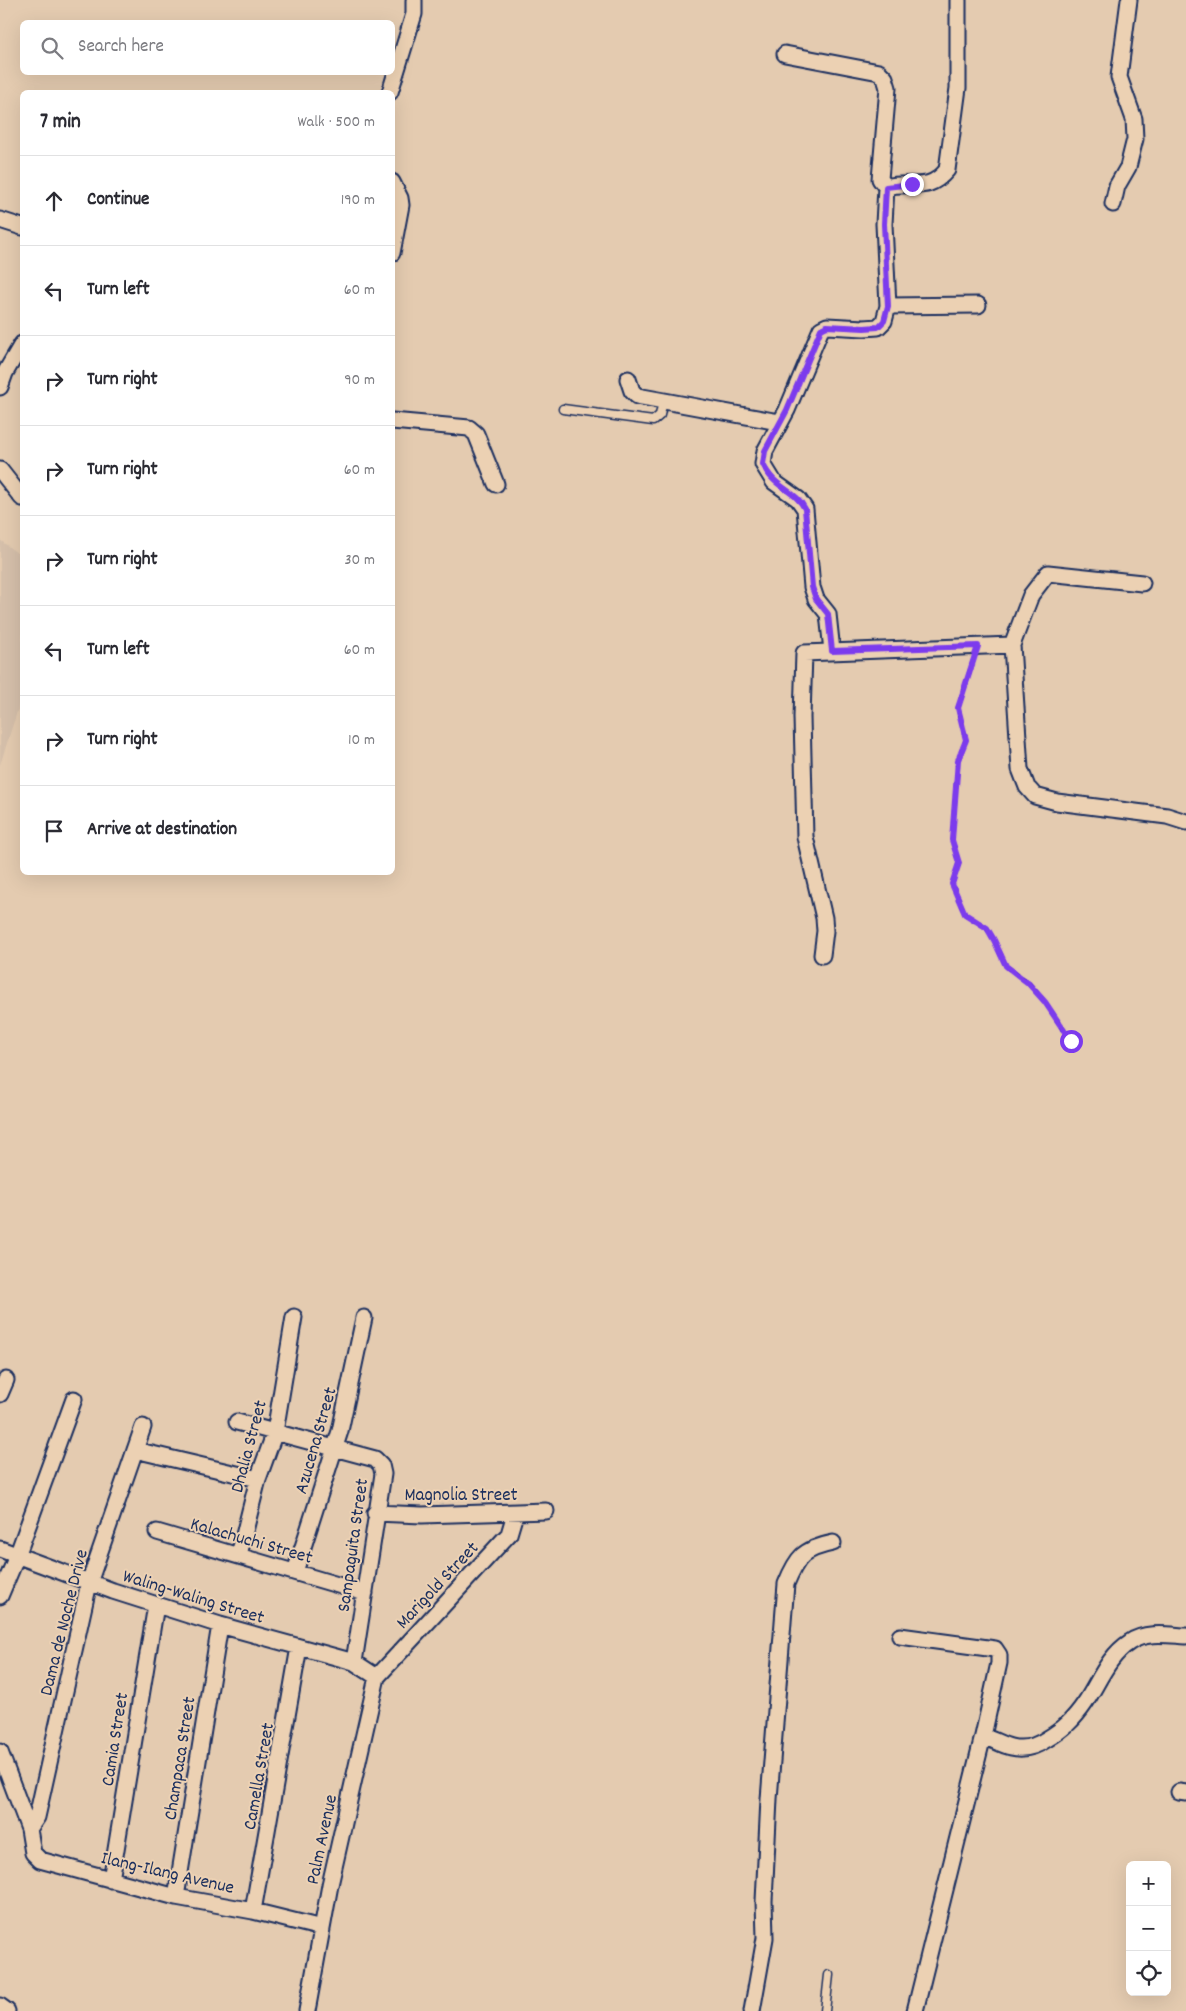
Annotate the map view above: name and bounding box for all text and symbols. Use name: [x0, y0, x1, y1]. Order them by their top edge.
search box: [20, 20, 395, 75]
icon: search: [38, 34, 66, 62]
text: Search here: [78, 34, 164, 61]
text: 7 min: [40, 108, 81, 138]
text: Walk · 500 m: [297, 111, 375, 134]
route end: [901, 173, 924, 196]
icon: ahead: [40, 187, 68, 215]
text: Continue: [87, 187, 149, 214]
text: 190 m: [341, 189, 375, 212]
icon: left: [40, 277, 68, 305]
text: Turn left: [87, 277, 150, 304]
text: 60 m: [344, 279, 375, 302]
icon: right: [40, 367, 68, 395]
text: Turn right: [87, 367, 158, 394]
text: 90 m: [344, 369, 375, 392]
icon: right: [40, 457, 68, 485]
text: Turn right: [87, 457, 158, 484]
text: 60 m: [344, 459, 375, 482]
icon: right: [40, 547, 68, 575]
text: Turn right: [87, 547, 158, 574]
text: 30 m: [345, 549, 375, 572]
icon: left: [40, 637, 68, 665]
text: Turn left: [87, 637, 150, 664]
text: 60 m: [344, 639, 375, 662]
icon: right: [40, 727, 68, 755]
text: Turn right: [87, 727, 158, 754]
text: 10 m: [348, 729, 375, 752]
icon: arrive: [40, 817, 68, 845]
text: Arrive at destination: [87, 817, 237, 844]
route start: [1060, 1030, 1083, 1053]
street label: Azucena Street: [289, 1384, 346, 1498]
street label: Dhalia Street: [225, 1398, 276, 1496]
street label: Sampaguita Street: [332, 1477, 377, 1614]
street label: Magnolia Street: [404, 1483, 518, 1510]
street label: Kalachuchi Street: [187, 1512, 315, 1573]
street label: Marigold Street: [391, 1536, 486, 1636]
street label: Dama de Noche Drive: [34, 1547, 97, 1699]
street label: Waling-Waling Street: [119, 1564, 267, 1633]
street label: Camia Street: [96, 1691, 137, 1788]
street label: Champaca Street: [158, 1695, 205, 1822]
street label: Camella Street: [238, 1721, 283, 1832]
street label: Palm Avenue: [301, 1792, 346, 1887]
street label: Ilang-Ilang Avenue: [98, 1846, 236, 1903]
map controls: [1126, 1861, 1171, 1996]
button: +: [1126, 1861, 1171, 1906]
button: −: [1126, 1906, 1171, 1951]
button: locate: [1126, 1951, 1171, 1996]

